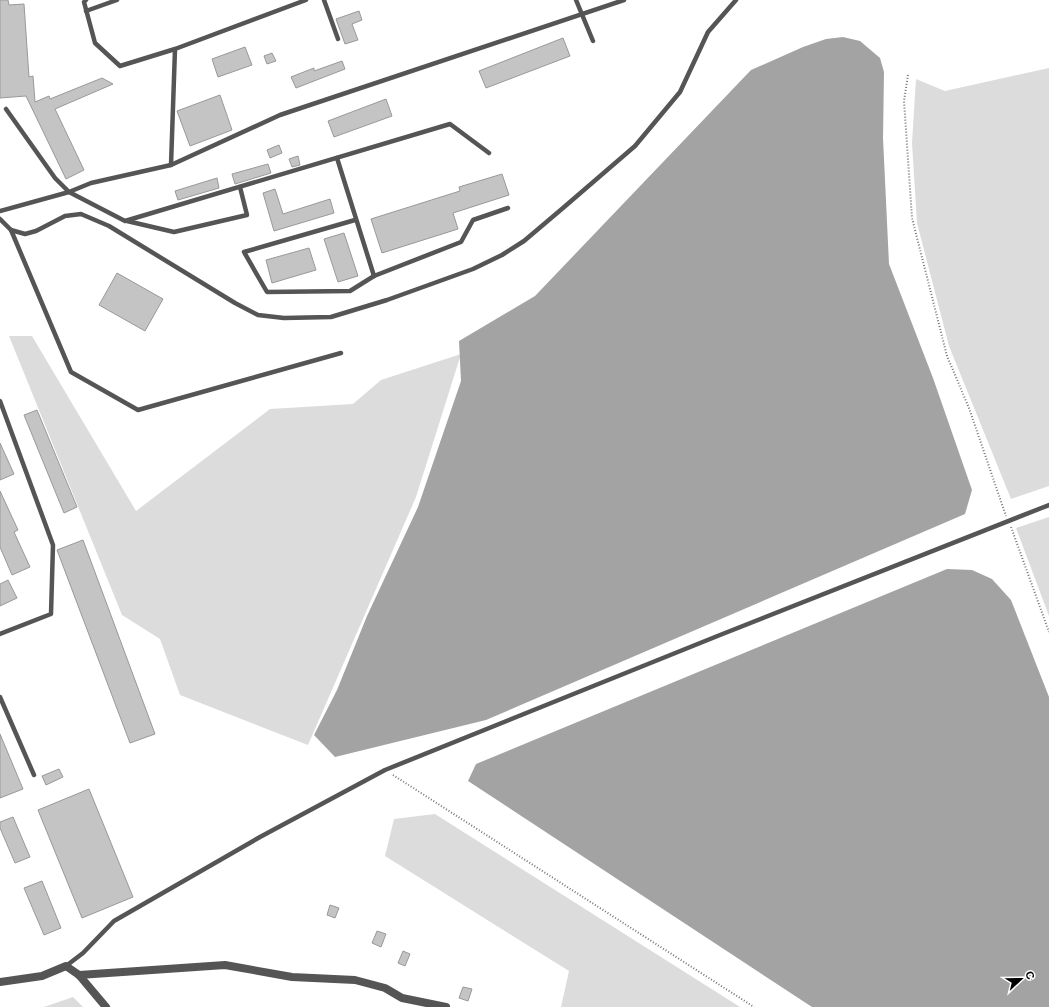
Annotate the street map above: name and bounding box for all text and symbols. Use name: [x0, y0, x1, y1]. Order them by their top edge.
north arrow: [1001, 959, 1041, 999]
text: С: [1023, 969, 1037, 981]

